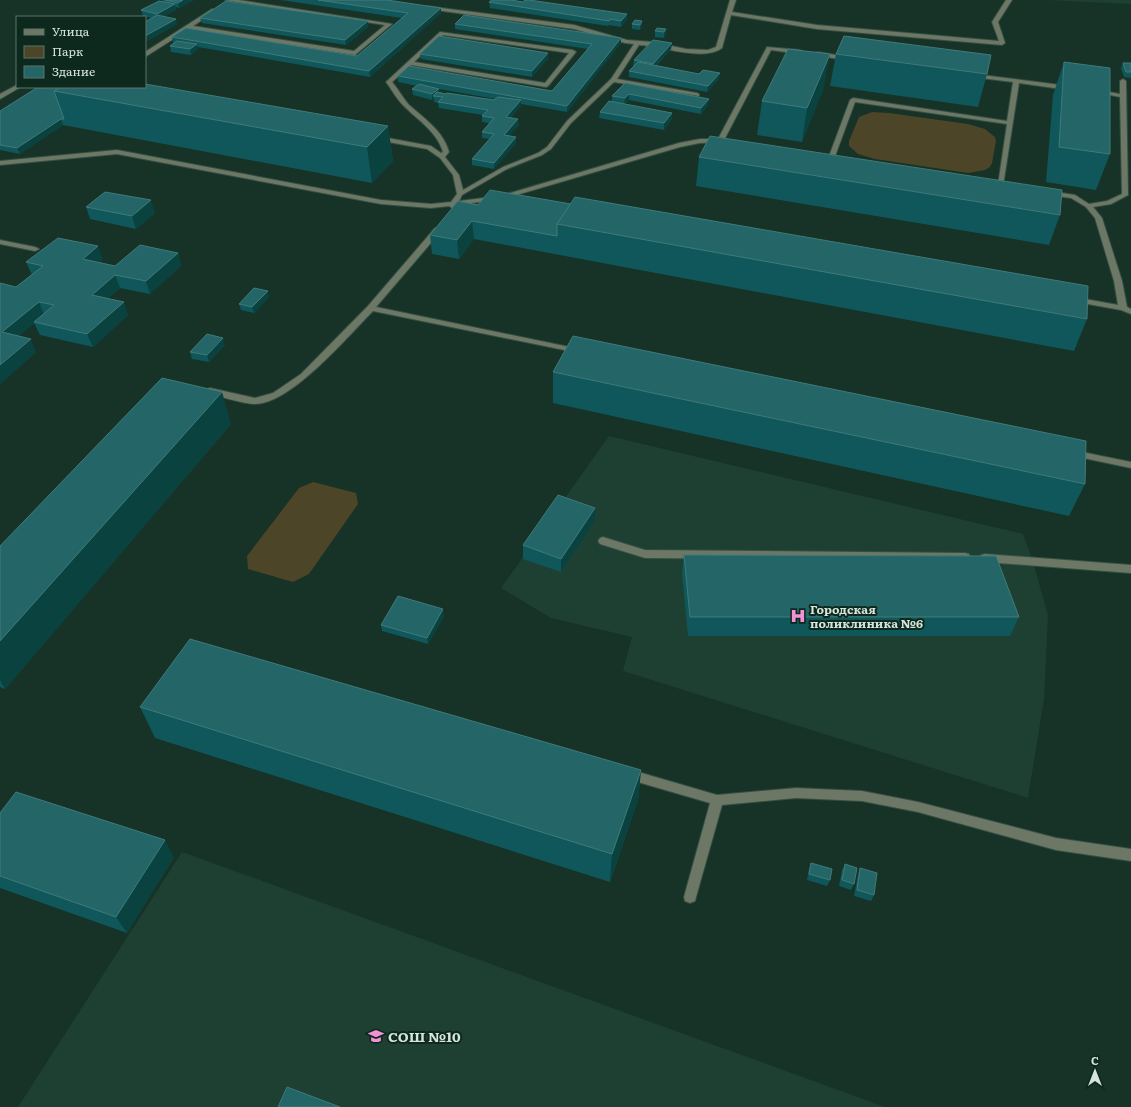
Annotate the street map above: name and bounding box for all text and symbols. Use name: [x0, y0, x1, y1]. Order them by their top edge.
legend: [16, 16, 146, 88]
text: Улица: [52, 22, 90, 40]
text: Парк: [52, 42, 83, 60]
text: Здание: [52, 62, 95, 80]
place label: Городская поликлиника №6: [810, 600, 923, 632]
hospital icon: Городская поликлиника №6: [789, 607, 807, 625]
place label: СОШ №10: [388, 1026, 461, 1046]
school or university icon: СОШ №10: [367, 1027, 385, 1045]
north arrow: [1075, 1051, 1115, 1091]
text: С: [1091, 1052, 1099, 1068]

